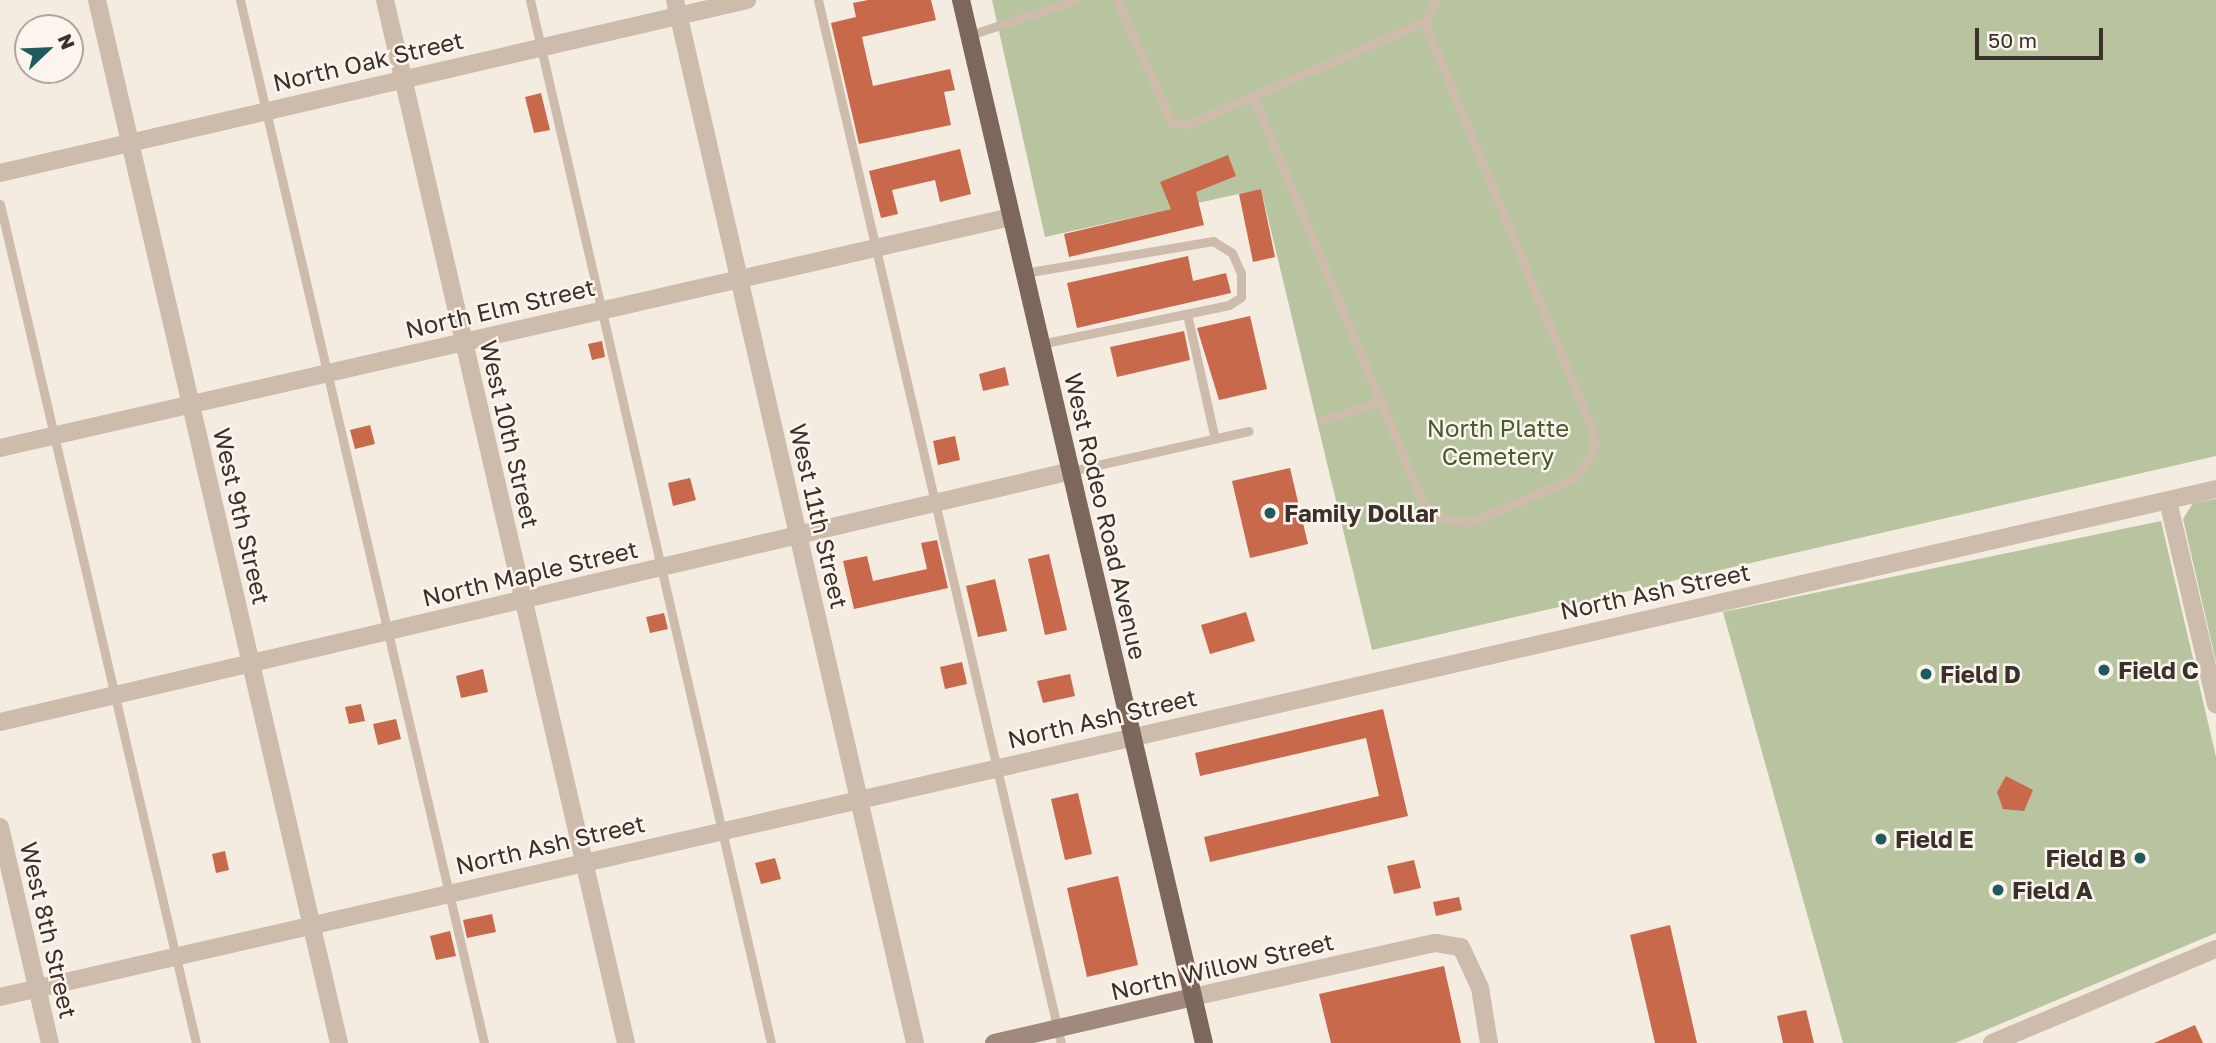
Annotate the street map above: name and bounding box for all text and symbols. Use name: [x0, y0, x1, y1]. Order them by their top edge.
north arrow: [14, 14, 84, 84]
scale bar: [1978, 14, 2106, 58]
street label: North Oak Street: [270, 25, 466, 97]
text: 50 m: [1988, 27, 2037, 53]
text: N: [54, 30, 80, 53]
street label: North Elm Street: [403, 272, 597, 344]
street label: West 10th Street: [474, 337, 546, 531]
street label: West Rodeo Road Avenue: [1059, 370, 1153, 662]
park label: North Platte Cemetery: [1427, 414, 1569, 470]
street label: West 11th Street: [784, 421, 854, 611]
street label: West 9th Street: [208, 425, 276, 607]
place label: Family Dollar: [1284, 499, 1438, 527]
marker: Family Dollar: [1262, 505, 1278, 521]
street label: North Maple Street: [419, 534, 641, 612]
street label: North Ash Street: [1557, 557, 1753, 625]
place label: Field C: [2118, 656, 2199, 684]
place label: Field D: [1940, 660, 2021, 688]
marker: Field C: [2096, 662, 2112, 678]
marker: Field D: [1918, 666, 1934, 682]
street label: North Ash Street: [1005, 682, 1199, 754]
street label: North Ash Street: [453, 808, 647, 880]
place label: Field E: [1895, 825, 1974, 853]
marker: Field E: [1873, 831, 1889, 847]
street label: West 8th Street: [15, 839, 83, 1021]
place label: Field B: [2045, 844, 2126, 872]
marker: Field B: [2132, 850, 2148, 866]
place label: Field A: [2012, 876, 2093, 904]
marker: Field A: [1990, 882, 2006, 898]
street label: North Willow Street: [1108, 926, 1336, 1006]

